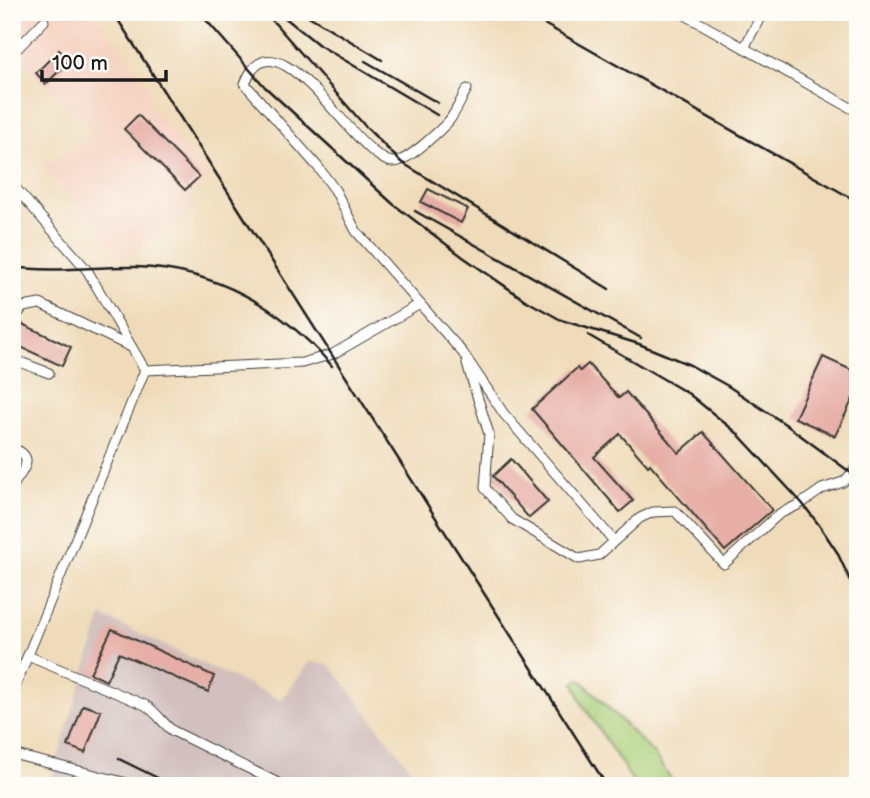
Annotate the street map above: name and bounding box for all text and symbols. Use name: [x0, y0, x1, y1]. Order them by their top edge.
scale bar: [42, 38, 166, 82]
text: 100 m: [52, 51, 108, 76]

